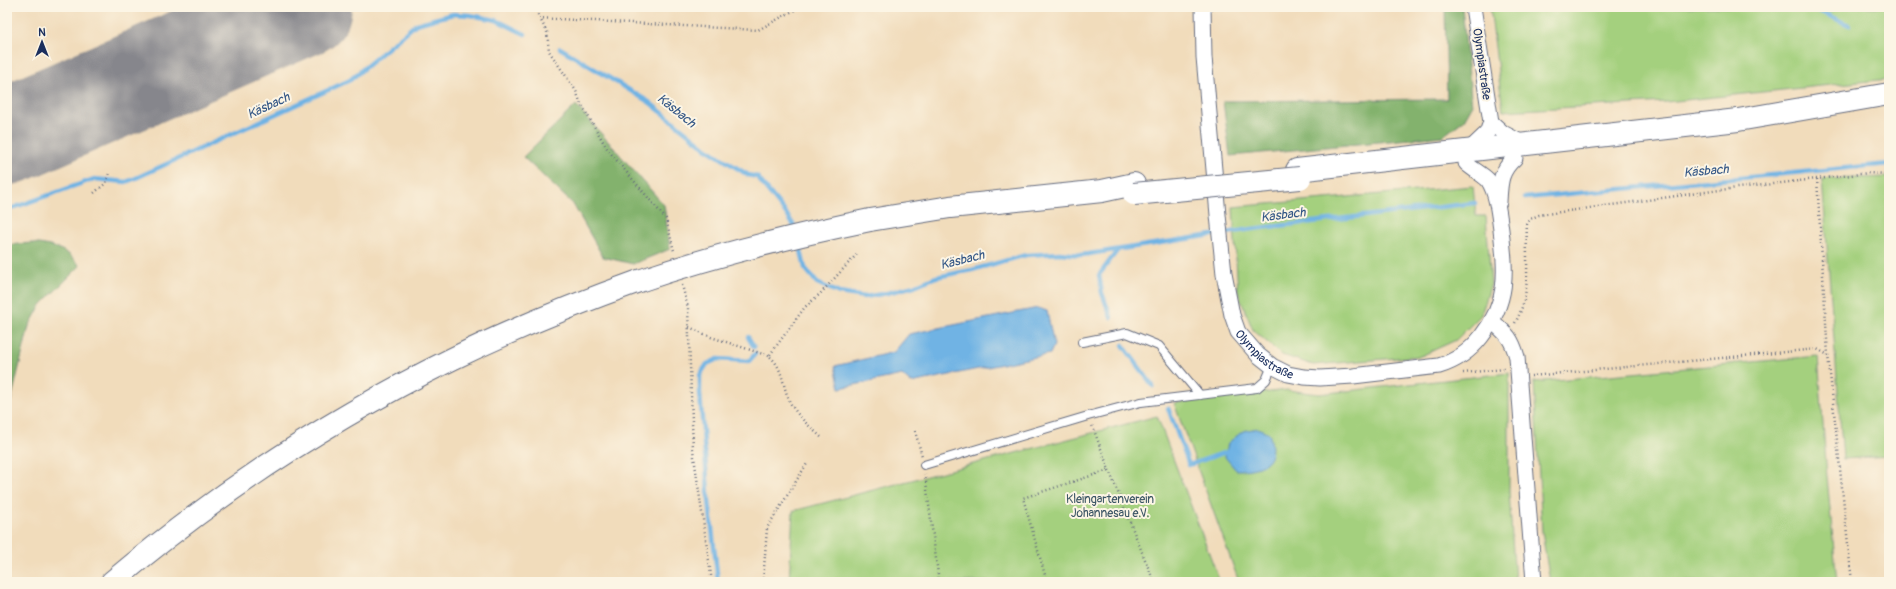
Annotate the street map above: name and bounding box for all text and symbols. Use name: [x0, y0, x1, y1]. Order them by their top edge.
north arrow: [22, 22, 62, 62]
text: N: [38, 26, 46, 39]
street label: Olympiastraße: [1469, 27, 1494, 101]
water label: Käsbach: [245, 89, 293, 123]
water label: Käsbach: [654, 90, 700, 132]
water label: Käsbach: [1683, 161, 1730, 181]
water label: Käsbach: [1260, 204, 1307, 226]
water label: Käsbach: [938, 247, 987, 273]
street label: Olympiastraße: [1231, 327, 1294, 383]
park label: Kleingartenverein Johannesau e.V.: [1066, 492, 1154, 521]

